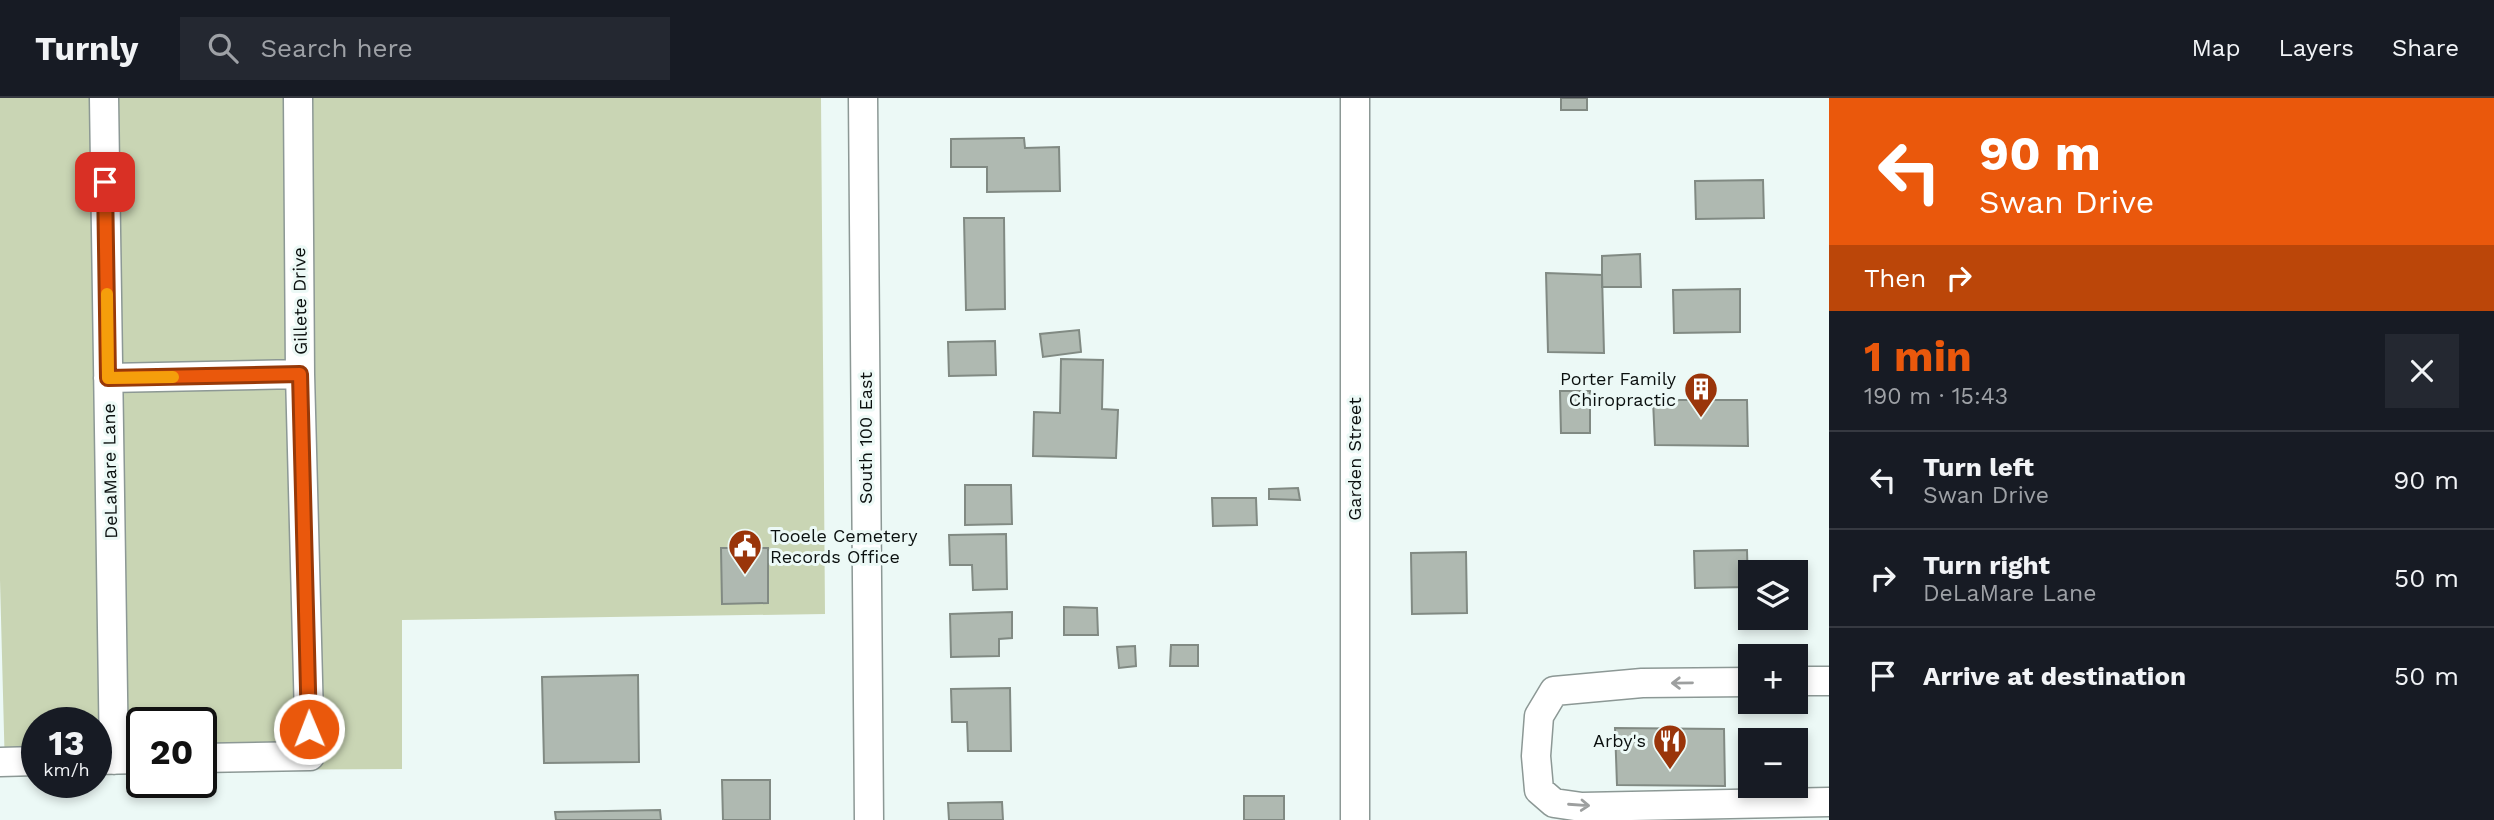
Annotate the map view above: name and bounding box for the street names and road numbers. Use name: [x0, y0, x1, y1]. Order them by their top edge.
street label: Gillete Drive: [288, 247, 311, 355]
street label: South 100 East: [855, 371, 876, 504]
street label: Garden Street: [1344, 397, 1365, 521]
street label: DeLaMare Lane: [98, 403, 121, 539]

